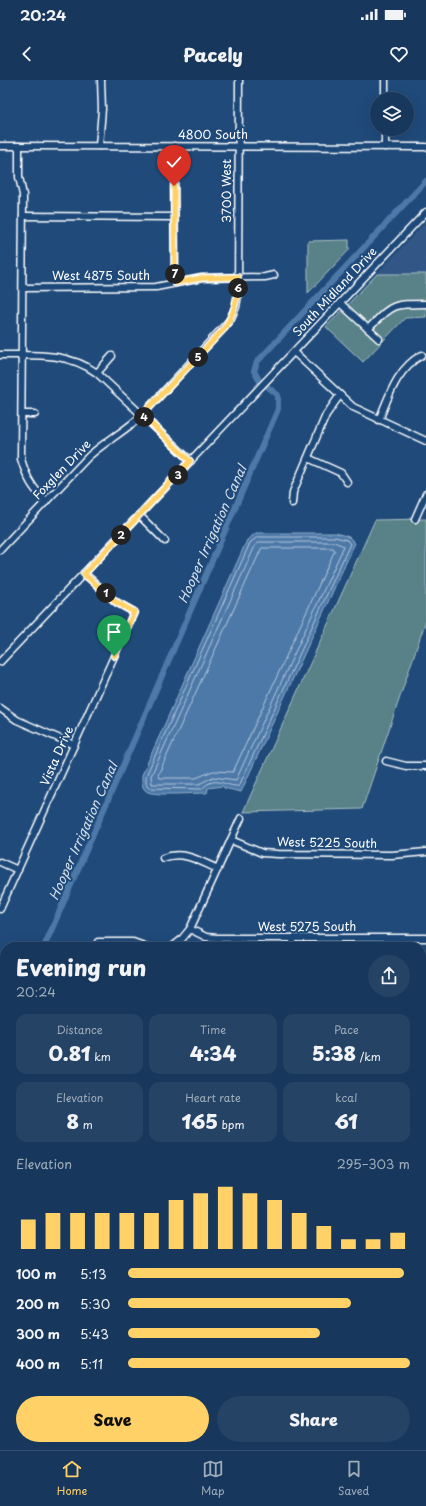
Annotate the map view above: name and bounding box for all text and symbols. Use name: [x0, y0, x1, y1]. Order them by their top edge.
text: 20:24: [20, 3, 66, 26]
text: Pacely: [183, 41, 243, 68]
icon: back: [16, 43, 38, 65]
icon: heart: [388, 43, 410, 65]
map controls: [370, 92, 414, 136]
button: layers: [370, 92, 414, 136]
street label: 4800 South: [178, 125, 248, 143]
pin: [157, 145, 191, 186]
icon: check: [163, 151, 185, 173]
street label: 3700 West: [217, 159, 235, 223]
street label: South Midland Drive: [288, 243, 381, 340]
pin: 7: [165, 264, 185, 284]
text: 7: [172, 265, 178, 282]
street label: West 4875 South: [52, 266, 150, 284]
pin: 6: [228, 278, 248, 298]
text: 6: [234, 279, 242, 296]
pin: 5: [188, 347, 208, 367]
text: 5: [194, 348, 202, 365]
pin: 4: [134, 407, 154, 427]
text: 4: [140, 408, 148, 425]
street label: Foxglen Drive: [28, 435, 95, 503]
water label: Hooper Irrigation Canal: [173, 460, 252, 606]
pin: 3: [168, 465, 188, 485]
text: 3: [174, 466, 182, 483]
pin: 2: [111, 525, 131, 545]
text: 2: [117, 526, 125, 543]
pin: 1: [96, 583, 116, 603]
text: 1: [103, 584, 109, 601]
pin: [97, 615, 131, 656]
icon: arrive: [103, 621, 125, 643]
street label: Vista Drive: [35, 722, 77, 788]
water label: Hooper Irrigation Canal: [44, 757, 123, 903]
street label: West 5225 South: [277, 832, 377, 852]
street label: West 5275 South: [258, 917, 356, 935]
text: Evening run: [16, 950, 146, 983]
button: share: [368, 955, 410, 997]
text: 20:24: [16, 982, 56, 1001]
text: Distance: [57, 1021, 103, 1038]
text: Time: [200, 1021, 226, 1038]
text: Pace: [334, 1021, 359, 1038]
text: 0.81: [49, 1038, 91, 1068]
text: 4:34: [190, 1038, 236, 1068]
text: 5:38: [312, 1038, 356, 1068]
text: km: [91, 1048, 111, 1065]
text: /km: [356, 1048, 381, 1065]
text: Elevation: [56, 1089, 103, 1106]
text: Heart rate: [185, 1089, 241, 1106]
text: kcal: [335, 1089, 357, 1106]
text: 8: [67, 1106, 79, 1136]
text: 165: [182, 1106, 218, 1136]
text: 61: [335, 1106, 358, 1136]
text: m: [79, 1116, 93, 1133]
text: bpm: [218, 1116, 244, 1133]
text: Elevation: [16, 1154, 72, 1173]
text: 295–303 m: [337, 1154, 410, 1173]
text: 100 m: [16, 1264, 57, 1283]
text: 5:13: [80, 1264, 107, 1283]
text: 200 m: [16, 1294, 60, 1313]
text: 5:30: [80, 1294, 110, 1313]
text: 300 m: [16, 1324, 60, 1343]
text: 5:43: [80, 1324, 109, 1343]
text: 400 m: [16, 1354, 60, 1373]
text: 5:11: [80, 1354, 103, 1373]
button: Save: [16, 1396, 209, 1442]
button: Share: [217, 1396, 410, 1442]
tab: Home: [57, 1458, 87, 1499]
tab: Map: [201, 1458, 224, 1499]
tab: Saved: [338, 1458, 369, 1499]

